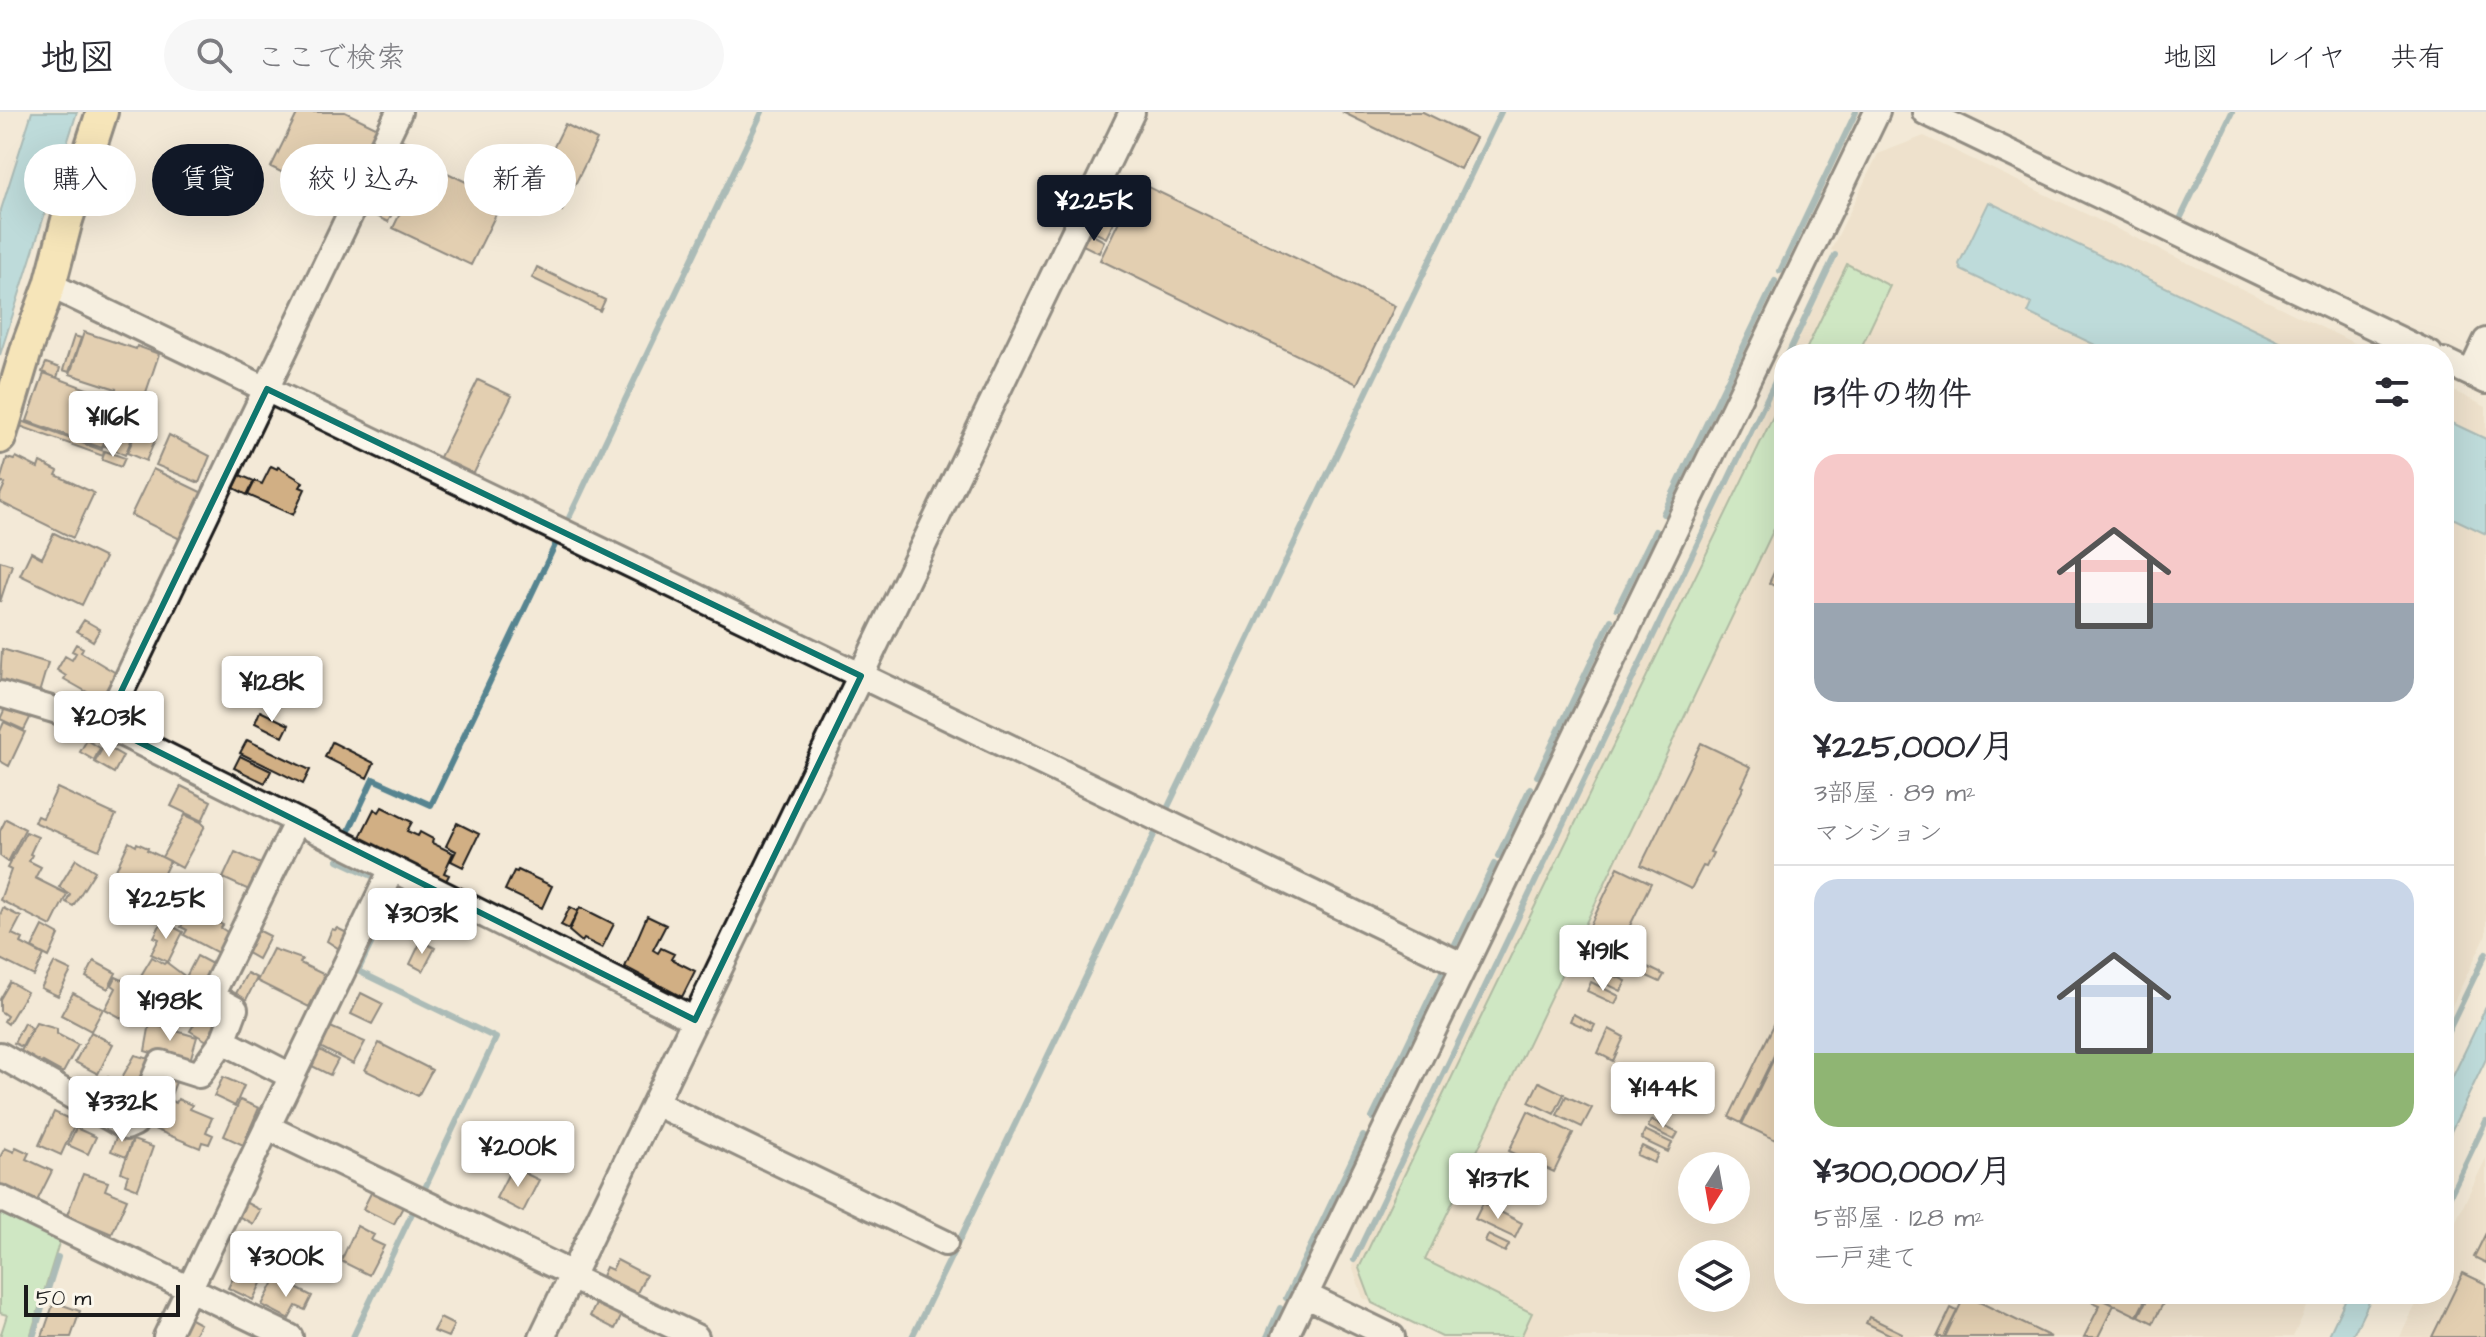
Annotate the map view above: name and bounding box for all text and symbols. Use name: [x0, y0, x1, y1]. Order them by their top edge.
search box: [164, 19, 724, 91]
text: 地図: [40, 33, 116, 85]
icon: search: [192, 33, 236, 77]
text: ここで検索: [256, 37, 406, 79]
text: 地図: [2163, 38, 2219, 77]
text: レイヤ: [2263, 38, 2346, 77]
text: 共有: [2390, 38, 2446, 77]
chip: 購入: [24, 144, 136, 216]
chip: 賃貸: [152, 144, 264, 216]
chip: 絞り込み: [280, 144, 448, 216]
chip: 新着: [464, 144, 576, 216]
pin: ¥225K: [1038, 175, 1150, 243]
text: ¥225K: [1055, 183, 1133, 219]
icon: filters: [2370, 370, 2414, 414]
text: 13件の物件: [1814, 371, 1972, 419]
pin: ¥116K: [57, 391, 169, 459]
text: ¥116K: [87, 399, 139, 435]
icon: home: [2042, 506, 2186, 650]
pin: ¥128K: [216, 656, 328, 724]
text: ¥128K: [240, 664, 304, 700]
pin: ¥203K: [53, 691, 165, 759]
text: ¥203K: [72, 699, 146, 735]
text: ¥225,000/月: [1814, 723, 2015, 771]
text: 3部屋 · 89 m²: [1814, 775, 1976, 811]
text: マンション: [1814, 815, 1943, 851]
pin: ¥225K: [110, 873, 222, 941]
text: ¥225K: [127, 881, 205, 917]
pin: ¥303K: [366, 888, 478, 956]
text: ¥303K: [386, 896, 458, 932]
pin: ¥191K: [1547, 925, 1659, 993]
icon: home: [2042, 931, 2186, 1075]
text: ¥191K: [1577, 933, 1629, 969]
pin: ¥198K: [114, 975, 226, 1043]
text: ¥198K: [138, 983, 202, 1019]
pin: ¥144K: [1607, 1062, 1719, 1130]
text: ¥144K: [1629, 1070, 1697, 1106]
pin: ¥332K: [66, 1076, 178, 1144]
text: ¥332K: [87, 1084, 157, 1120]
pin: ¥200K: [462, 1121, 574, 1189]
text: ¥200K: [479, 1129, 557, 1165]
text: ¥300,000/月: [1814, 1148, 2012, 1196]
north arrow: [1678, 1152, 1750, 1224]
map controls: [1678, 1152, 1750, 1312]
pin: ¥137K: [1442, 1153, 1554, 1221]
text: ¥137K: [1467, 1161, 1529, 1197]
text: 5部屋 · 128 m²: [1814, 1200, 1984, 1236]
pin: ¥300K: [230, 1231, 342, 1299]
text: ¥300K: [248, 1239, 324, 1275]
button: layers: [1678, 1240, 1750, 1312]
text: 一戸建て: [1814, 1240, 1918, 1276]
scale bar: [24, 1281, 180, 1317]
text: 50 m: [36, 1283, 91, 1314]

